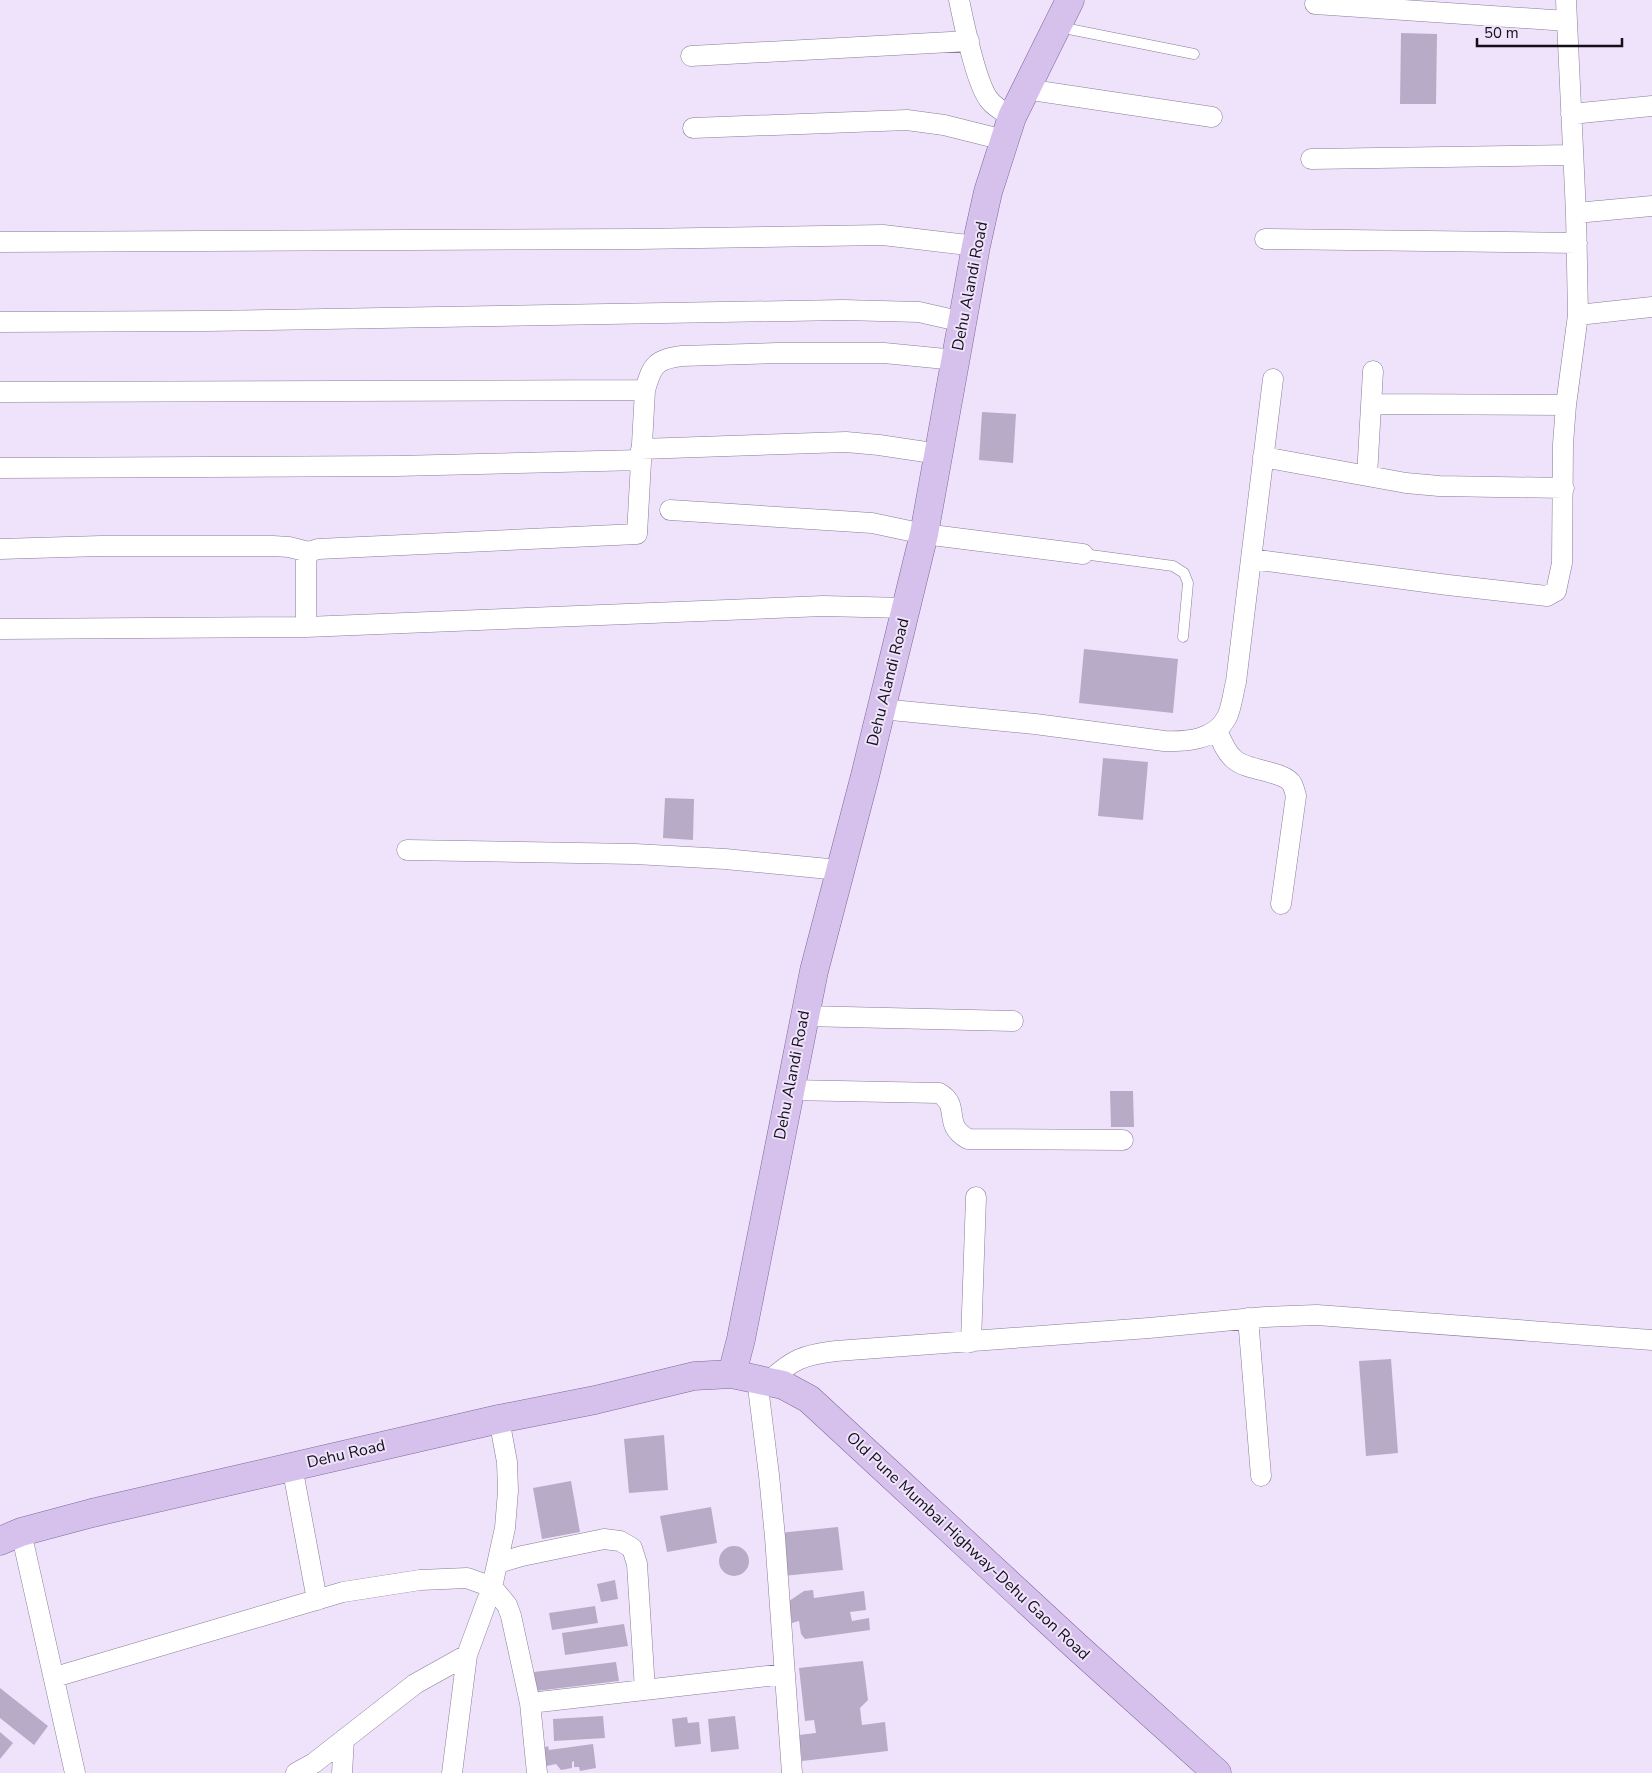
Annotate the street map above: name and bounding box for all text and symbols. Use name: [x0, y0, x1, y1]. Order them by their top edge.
scale bar: [1477, 15, 1622, 47]
text: 50 m: [1484, 23, 1519, 43]
street label: Dehu Alandi Road: [947, 220, 993, 352]
street label: Dehu Alandi Road: [861, 616, 915, 748]
street label: Dehu Alandi Road: [769, 1009, 815, 1141]
street label: Old Pune Mumbai Highway-Dehu Gaon Road: [841, 1427, 1095, 1665]
street label: Dehu Road: [305, 1434, 387, 1474]

